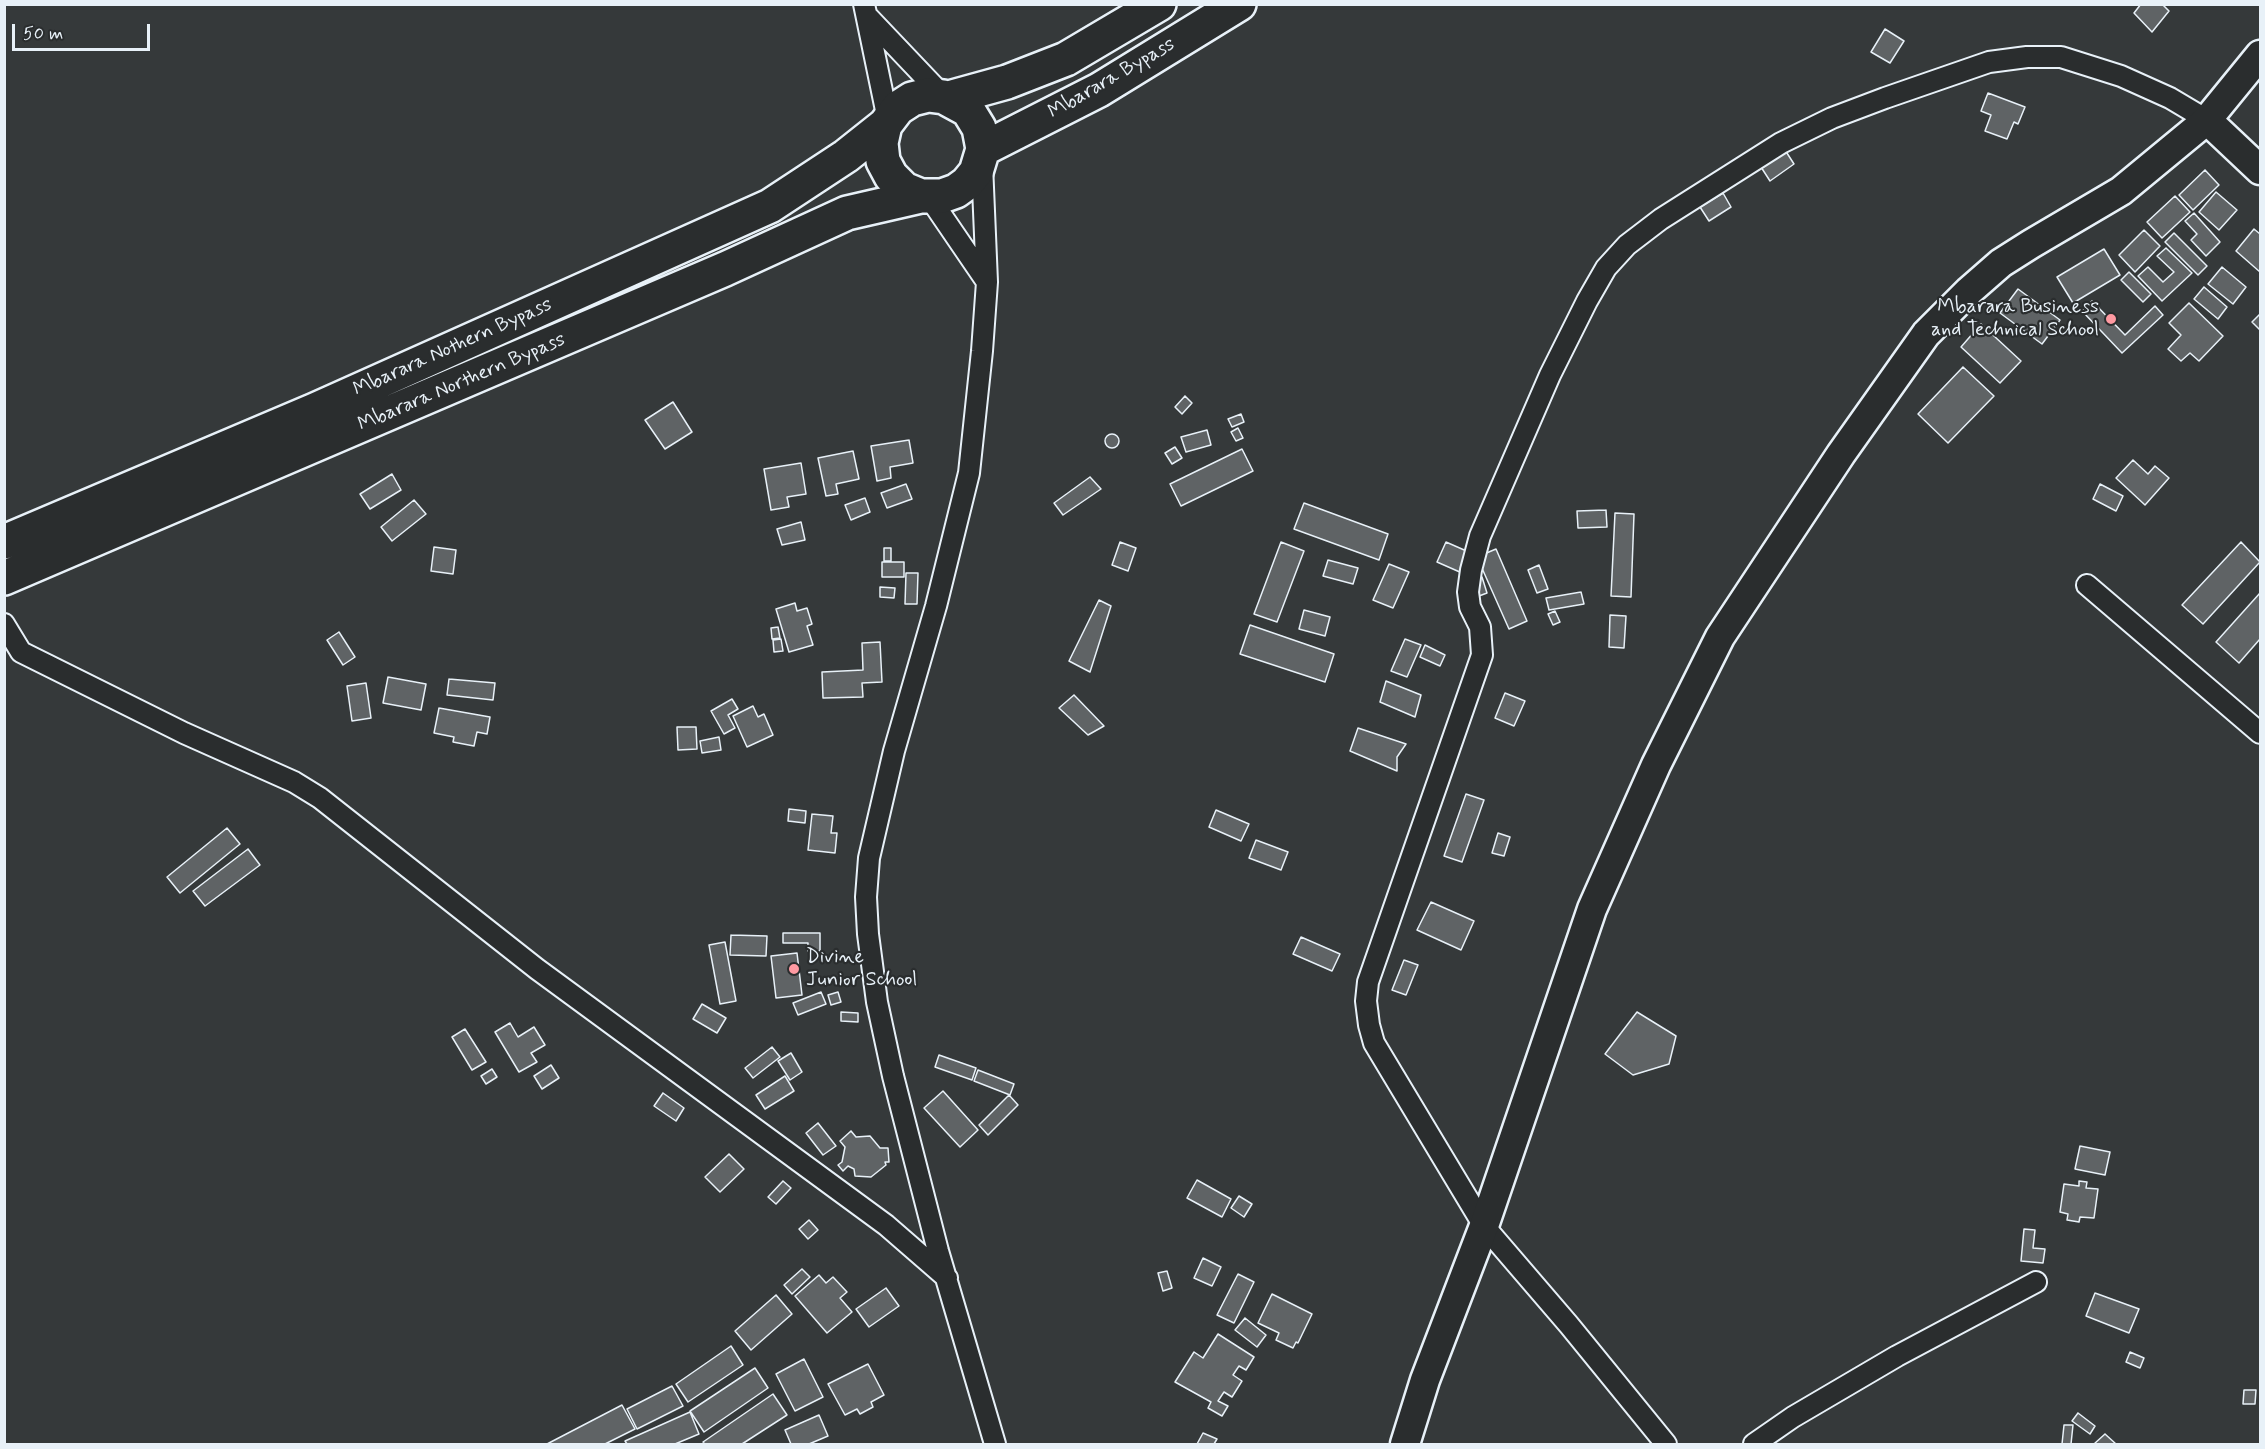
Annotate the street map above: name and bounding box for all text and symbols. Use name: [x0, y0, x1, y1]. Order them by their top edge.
scale bar: [15, 12, 153, 50]
text: 50 m: [23, 22, 63, 46]
street label: Mbarara Bypass: [1044, 33, 1180, 125]
street label: Mbarara Nothern Bypass: [350, 293, 556, 403]
place label: Mbarara Business and Technical School: [1931, 296, 2099, 343]
marker: Mbarara Business and Technical School: [2104, 312, 2118, 326]
street label: Mbarara Northern Bypass: [355, 328, 569, 438]
place label: Divine Junior School: [806, 946, 917, 993]
marker: Divine Junior School: [787, 962, 801, 976]

